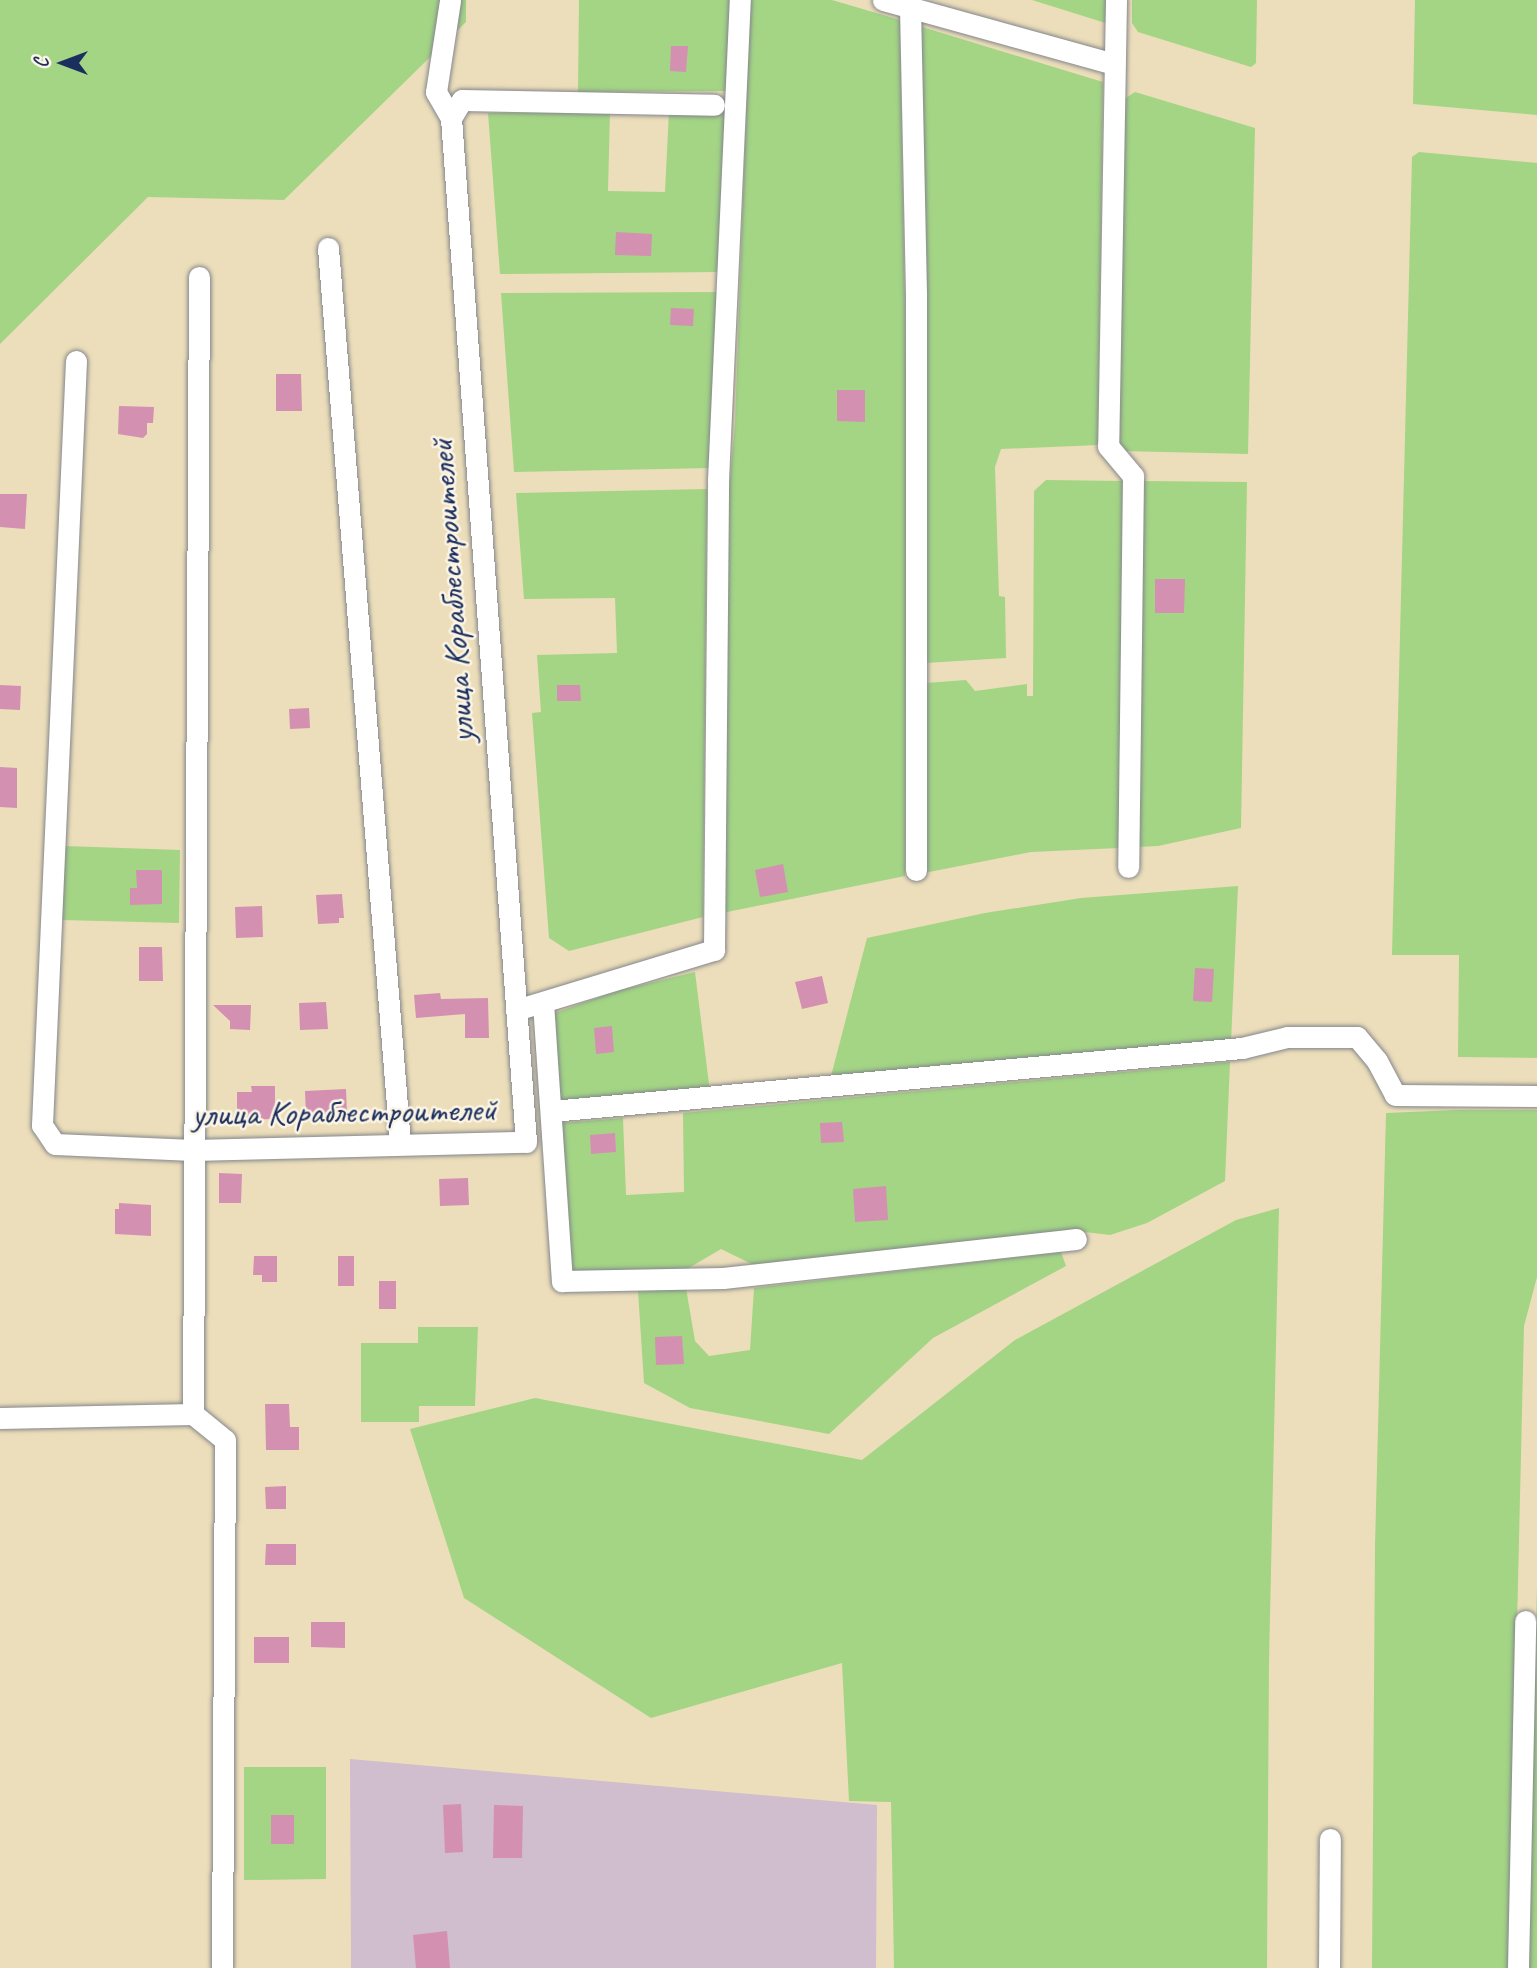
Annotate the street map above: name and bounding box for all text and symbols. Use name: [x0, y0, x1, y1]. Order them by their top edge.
north arrow: [28, 28, 98, 98]
text: С: [30, 58, 54, 68]
street label: улица Кораблестроителей: [420, 438, 484, 744]
street label: улица Кораблестроителей: [192, 1088, 496, 1136]

